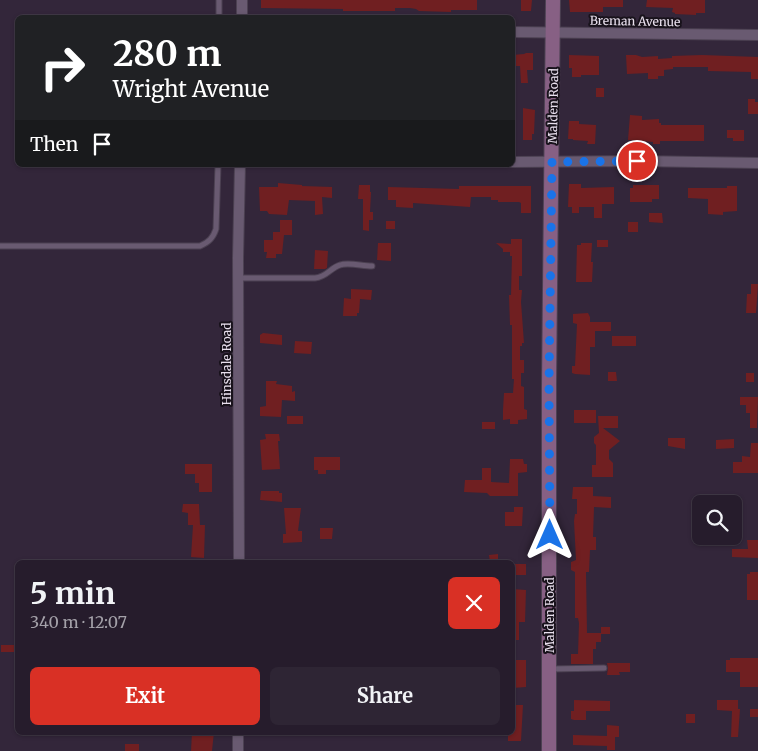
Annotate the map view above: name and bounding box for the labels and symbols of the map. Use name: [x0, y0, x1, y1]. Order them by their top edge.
street label: Breman Avenue: [590, 13, 680, 29]
street label: Malden Road: [545, 68, 561, 144]
pin: [616, 140, 658, 182]
street label: Hinsdale Road: [219, 322, 234, 406]
position arrow: [523, 508, 575, 560]
street label: Malden Road: [542, 577, 557, 653]

